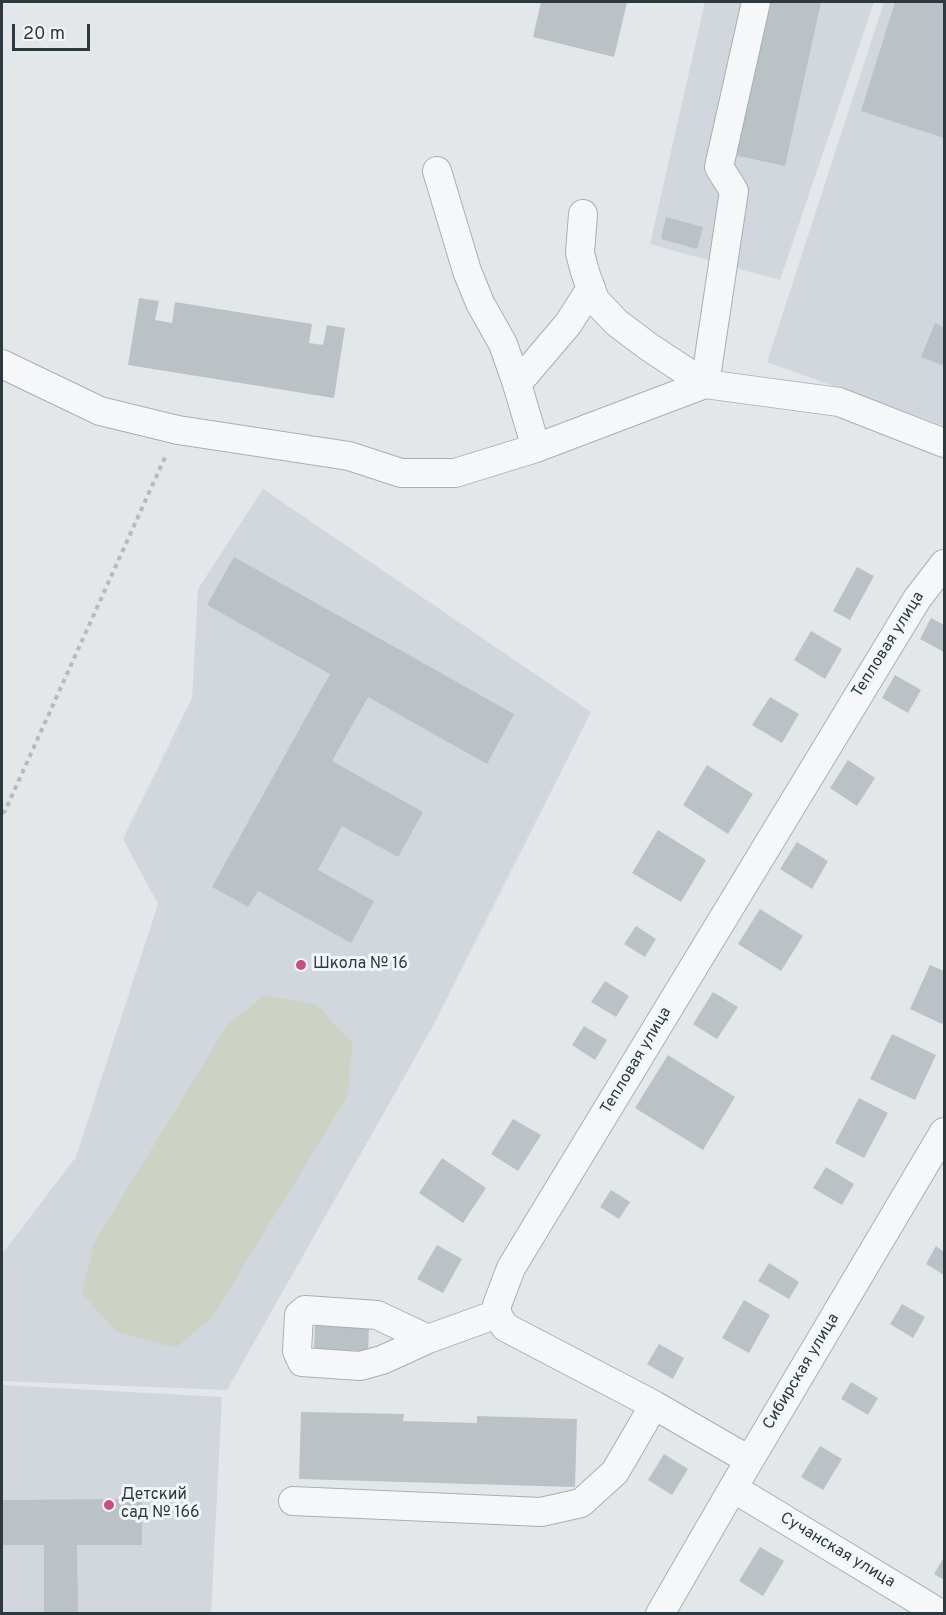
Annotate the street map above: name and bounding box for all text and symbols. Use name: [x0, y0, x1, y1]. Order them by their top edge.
scale bar: [15, 12, 93, 50]
text: 20 m: [23, 23, 65, 46]
street label: Тепловая улица: [849, 589, 929, 701]
place label: Школа № 16: [313, 955, 408, 975]
marker: Школа № 16: [294, 958, 308, 972]
street label: Тепловая улица: [598, 1004, 676, 1118]
street label: Сибирская улица: [760, 1310, 844, 1434]
place label: Детский сад № 166: [121, 1486, 200, 1524]
marker: Детский сад № 166: [102, 1498, 116, 1512]
street label: Сучанская улица: [776, 1509, 898, 1593]

